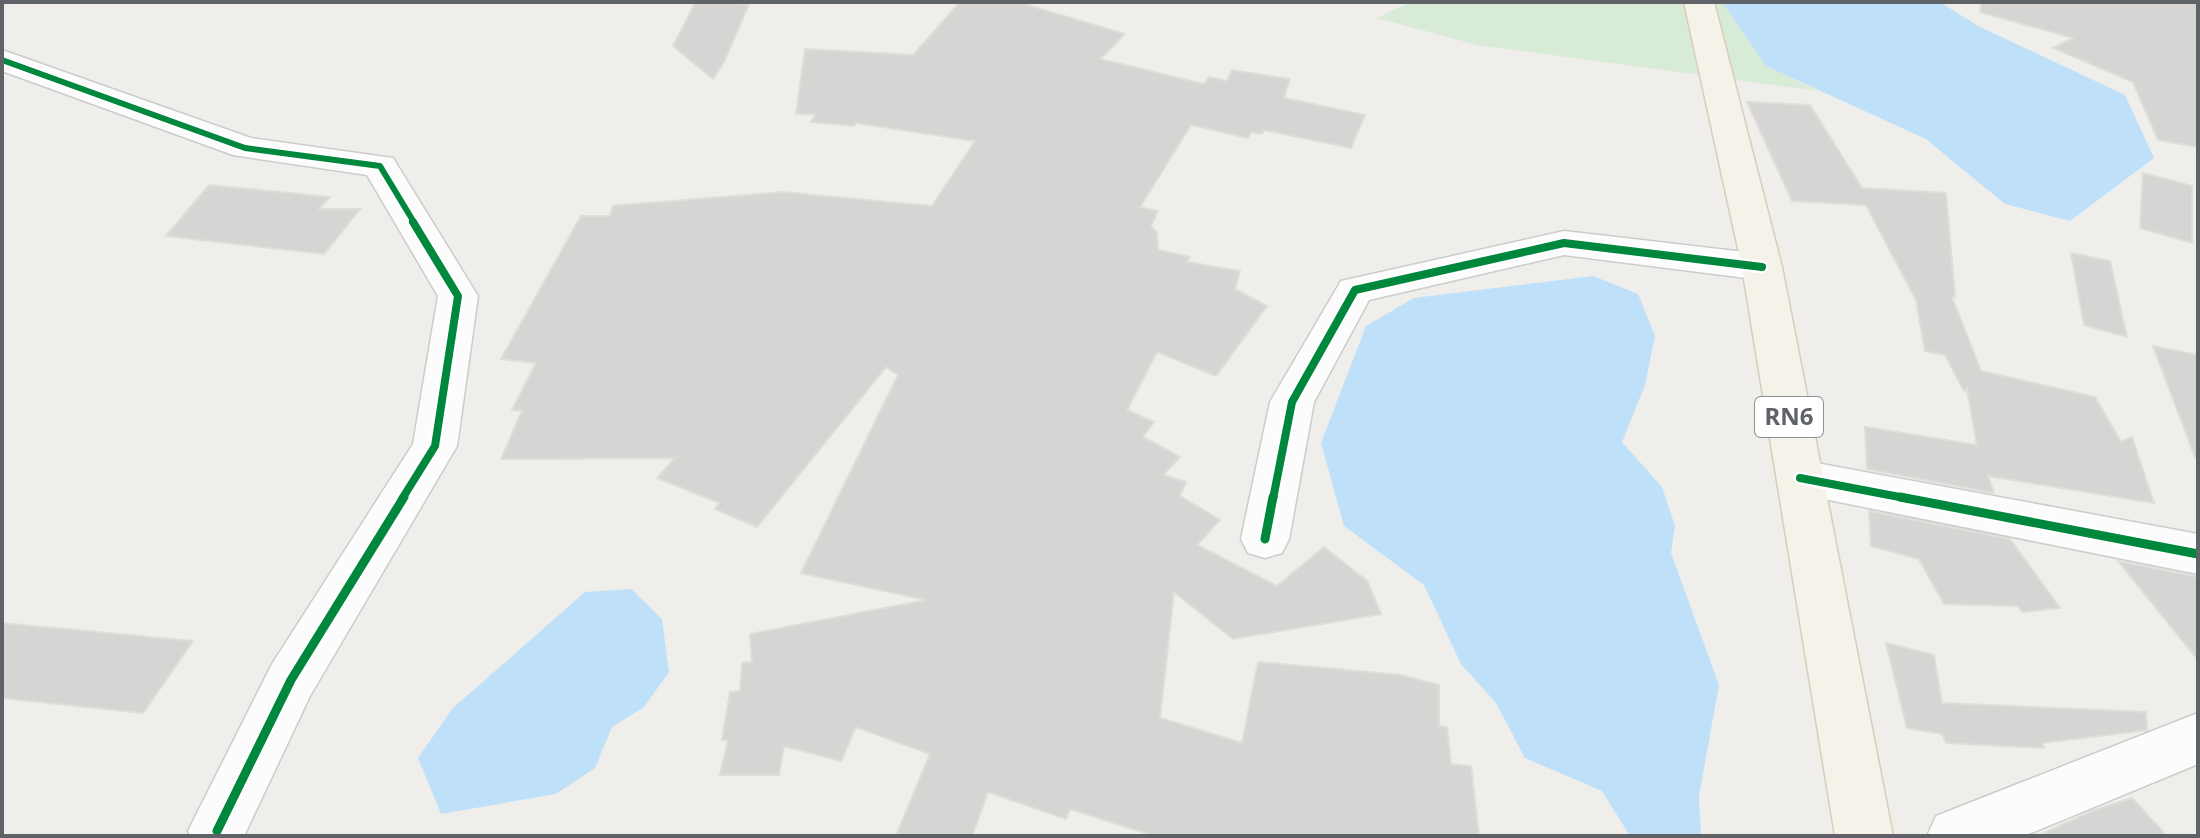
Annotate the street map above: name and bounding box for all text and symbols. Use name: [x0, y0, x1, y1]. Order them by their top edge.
road number: RN6: [1755, 397, 1823, 437]

